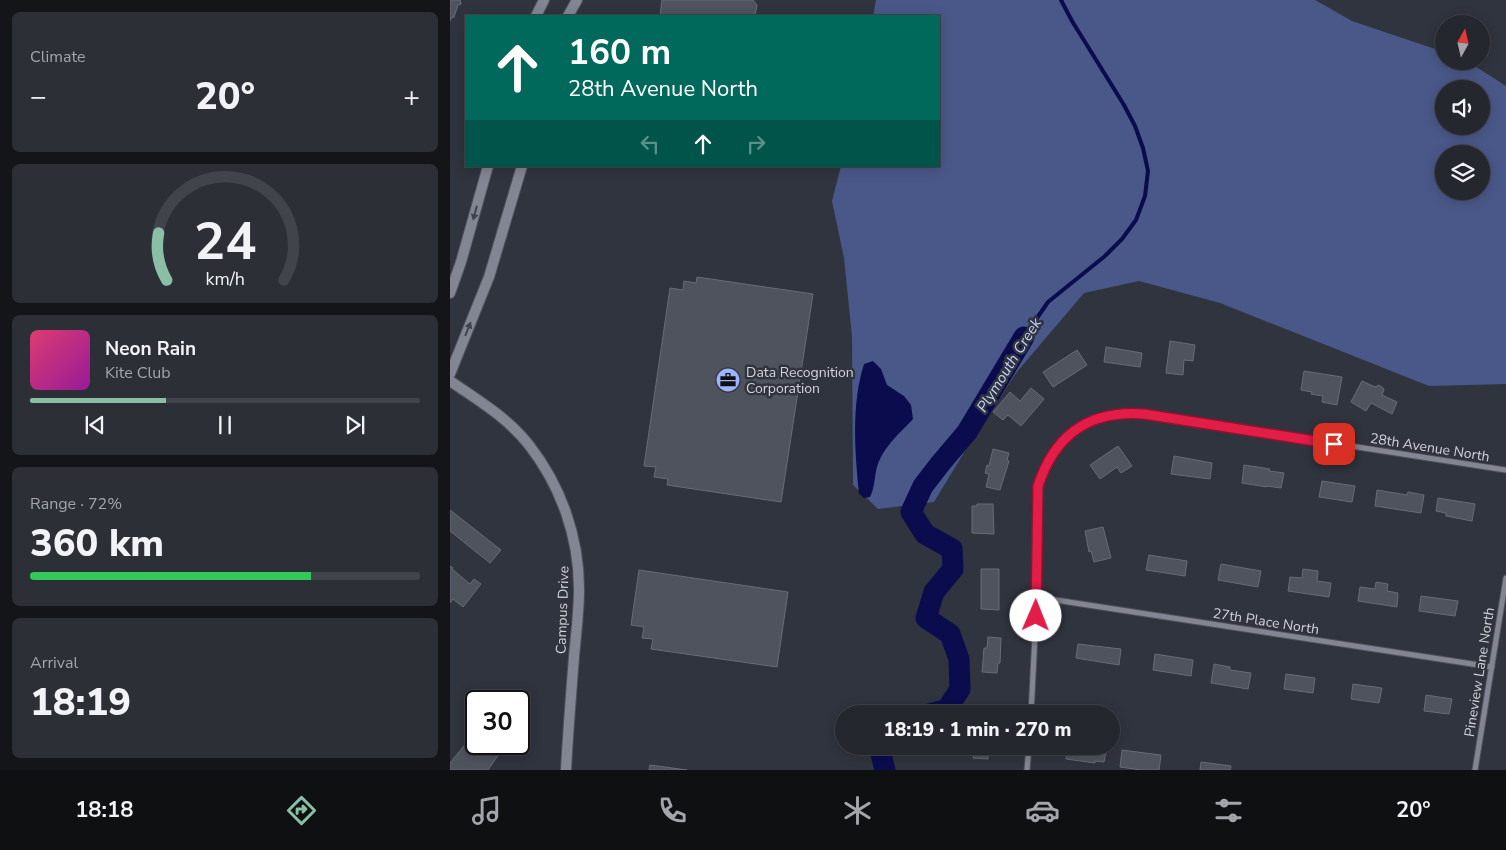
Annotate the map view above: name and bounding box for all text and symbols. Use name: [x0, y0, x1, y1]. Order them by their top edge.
north arrow: [1435, 15, 1490, 70]
map controls: [1435, 15, 1490, 200]
text: 160 m: [568, 29, 671, 76]
icon: ahead: [485, 35, 550, 100]
text: Climate: [30, 46, 85, 68]
text: 20°: [195, 71, 255, 122]
text: 28th Avenue North: [568, 74, 758, 104]
text: −: [30, 78, 47, 116]
text: +: [403, 78, 420, 116]
button: sound: [1435, 80, 1490, 135]
icon: left: [636, 130, 664, 158]
icon: ahead: [689, 130, 717, 158]
icon: right: [742, 130, 770, 158]
button: layers: [1435, 145, 1490, 200]
text: 24: [194, 206, 256, 277]
one-way arrow: [470, 206, 478, 221]
text: km/h: [205, 267, 245, 291]
water label: Plymouth Creek: [972, 314, 1046, 416]
one-way arrow: [465, 322, 473, 336]
text: Neon Rain: [105, 336, 196, 362]
text: Kite Club: [105, 362, 171, 384]
place label: Data Recognition Corporation: [746, 363, 854, 398]
office icon: Data Recognition Corporation: [715, 367, 741, 393]
icon: previous: [81, 411, 109, 439]
icon: pause: [211, 411, 239, 439]
icon: next: [341, 411, 369, 439]
pin: [1313, 423, 1355, 465]
street label: 28th Avenue North: [1369, 429, 1491, 466]
icon: arrive: [1320, 430, 1348, 458]
text: Range · 72%: [30, 493, 122, 515]
text: 360 km: [30, 518, 164, 569]
street label: Campus Drive: [551, 566, 574, 654]
position arrow: [1009, 589, 1061, 641]
street label: 27th Place North: [1211, 604, 1320, 639]
street label: Pineview Lane North: [1460, 606, 1499, 738]
text: Arrival: [30, 652, 78, 674]
text: 18:19: [30, 677, 131, 728]
speed limit sign: 30: [465, 690, 530, 755]
text: 18:19 · 1 min · 270 m: [884, 717, 1071, 743]
icon: directions: [284, 793, 319, 828]
icon: music: [469, 793, 504, 828]
icon: phone: [655, 793, 690, 828]
icon: climate: [840, 793, 875, 828]
icon: car: [1025, 793, 1060, 828]
icon: filters: [1211, 793, 1246, 828]
text: 18:18: [75, 795, 133, 825]
text: 20°: [1396, 795, 1431, 825]

